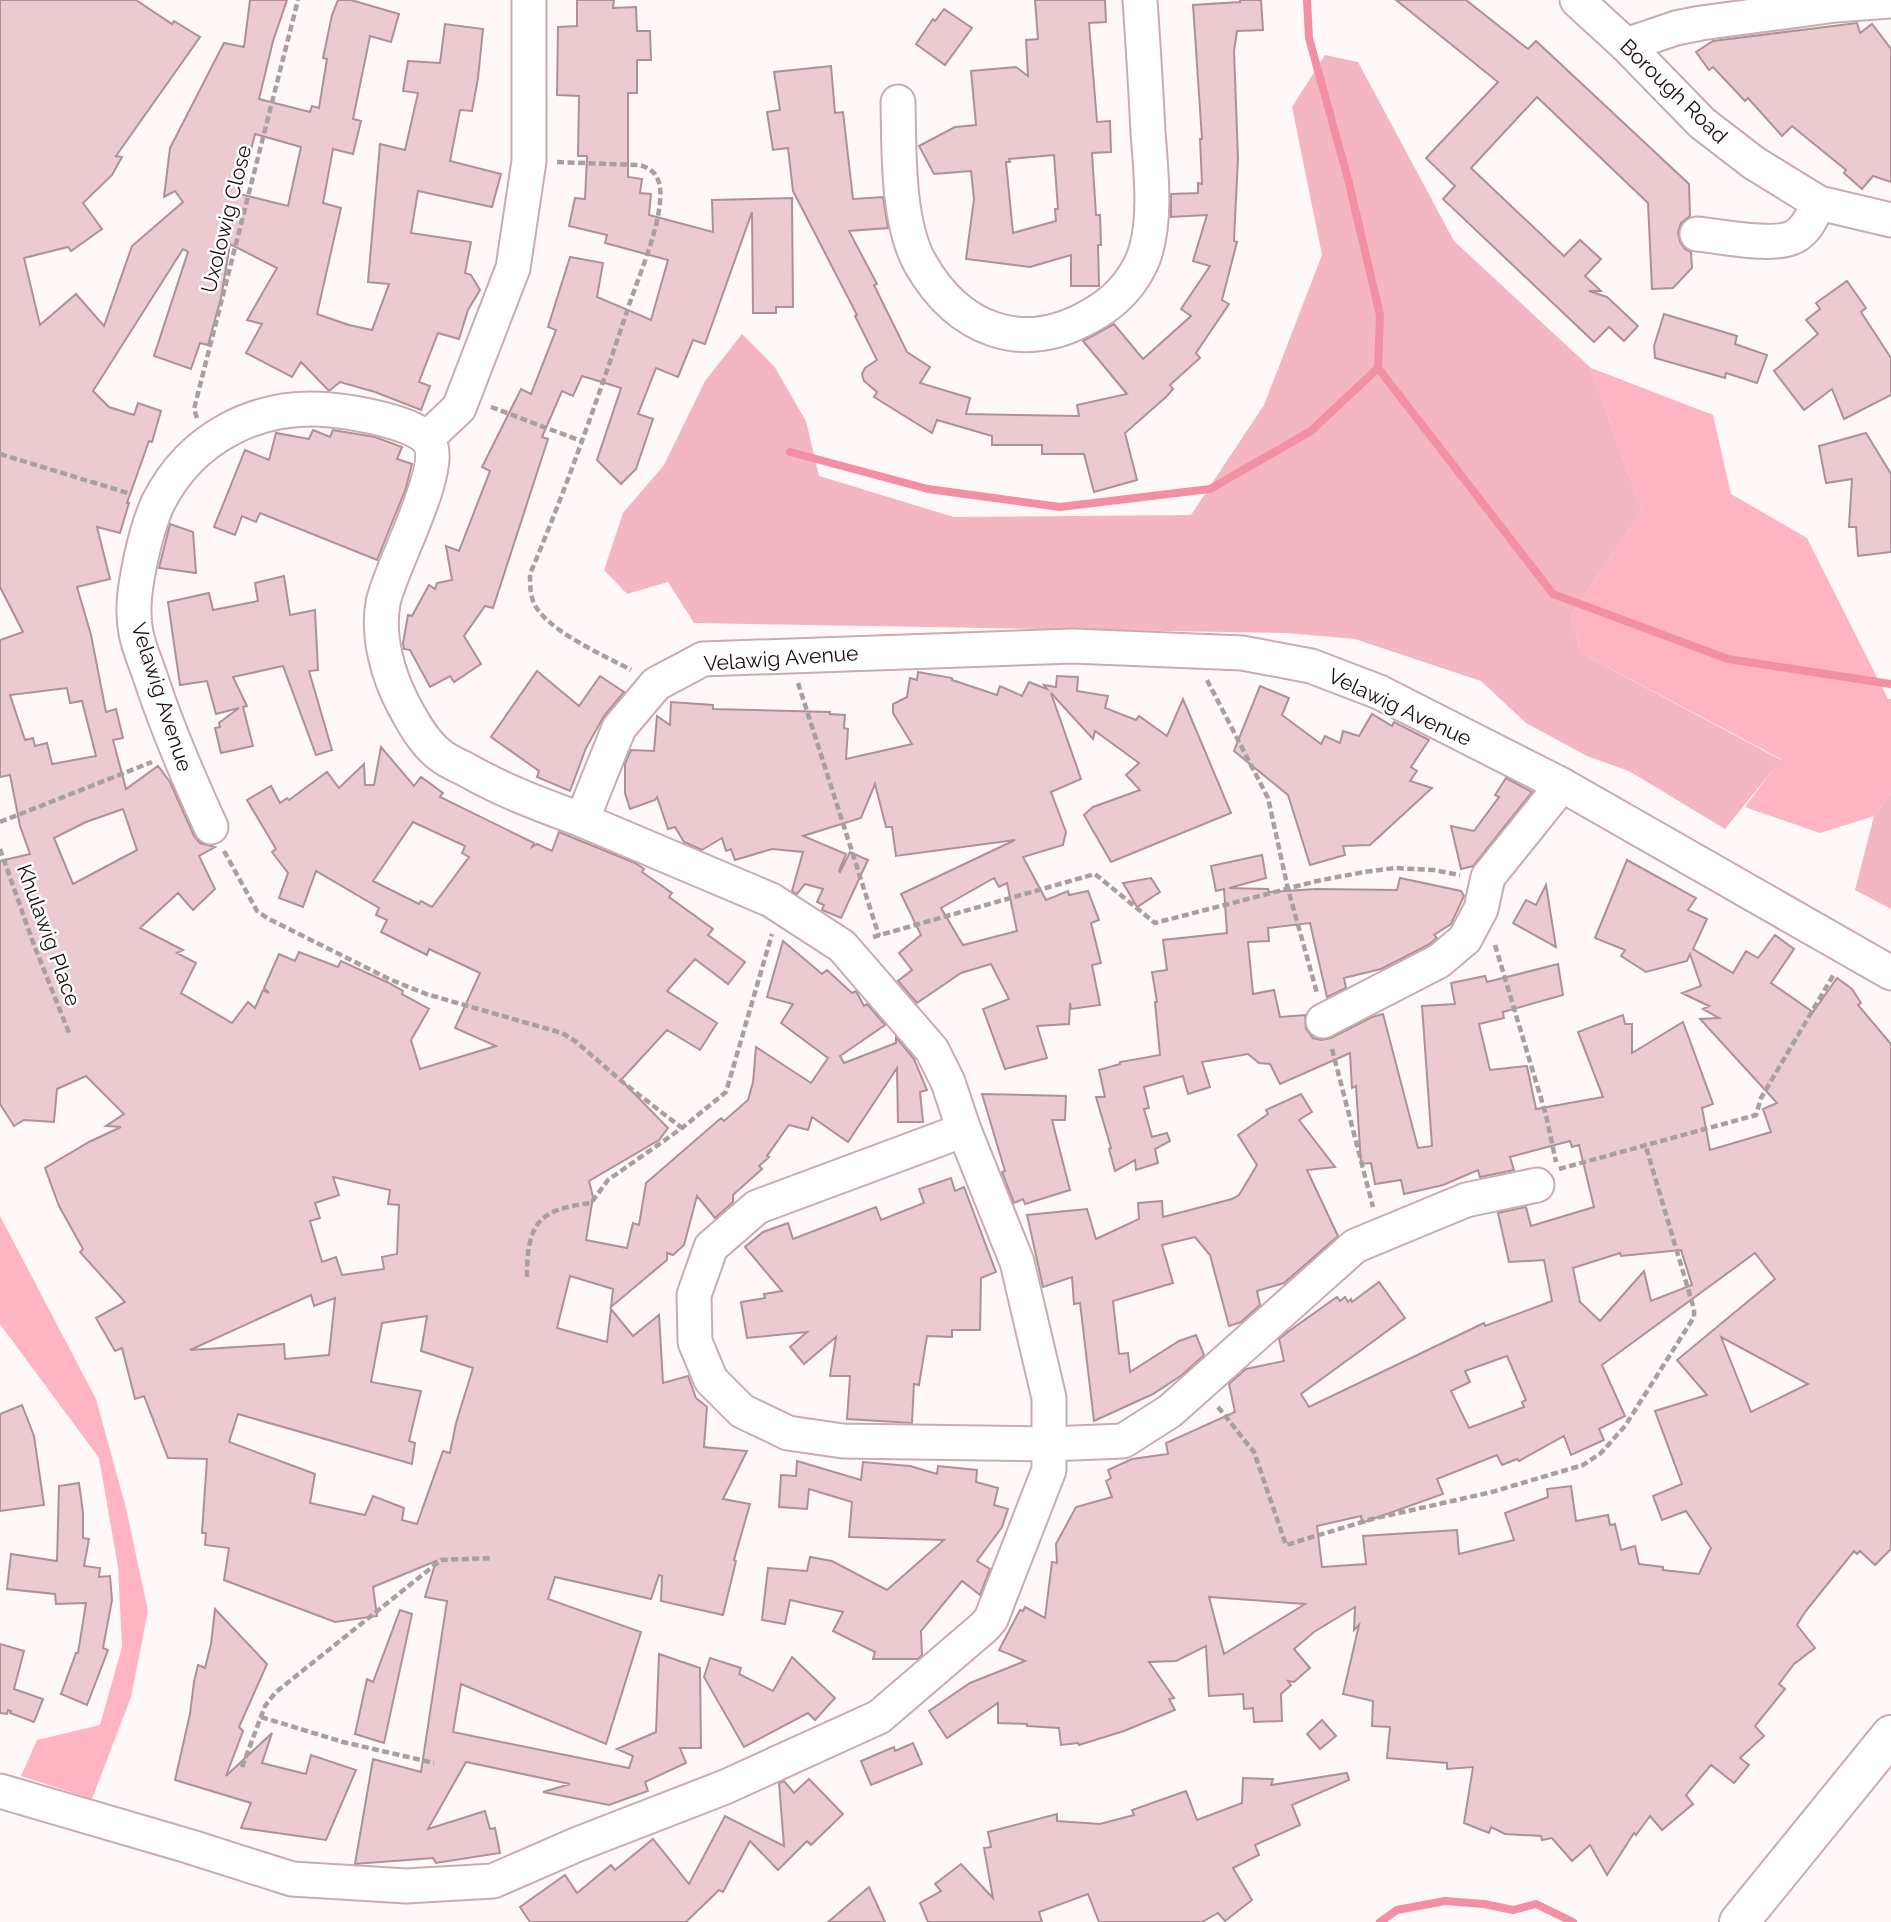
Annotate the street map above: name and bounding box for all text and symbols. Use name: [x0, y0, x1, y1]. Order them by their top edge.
street label: Borough Road: [1615, 34, 1733, 148]
street label: Uxolowig Close: [196, 143, 256, 295]
street label: Velawig Avenue: [126, 619, 198, 775]
street label: Velawig Avenue: [703, 640, 859, 676]
street label: Velawig Avenue: [1324, 663, 1476, 751]
street label: Khulawig Place: [12, 861, 86, 1009]

